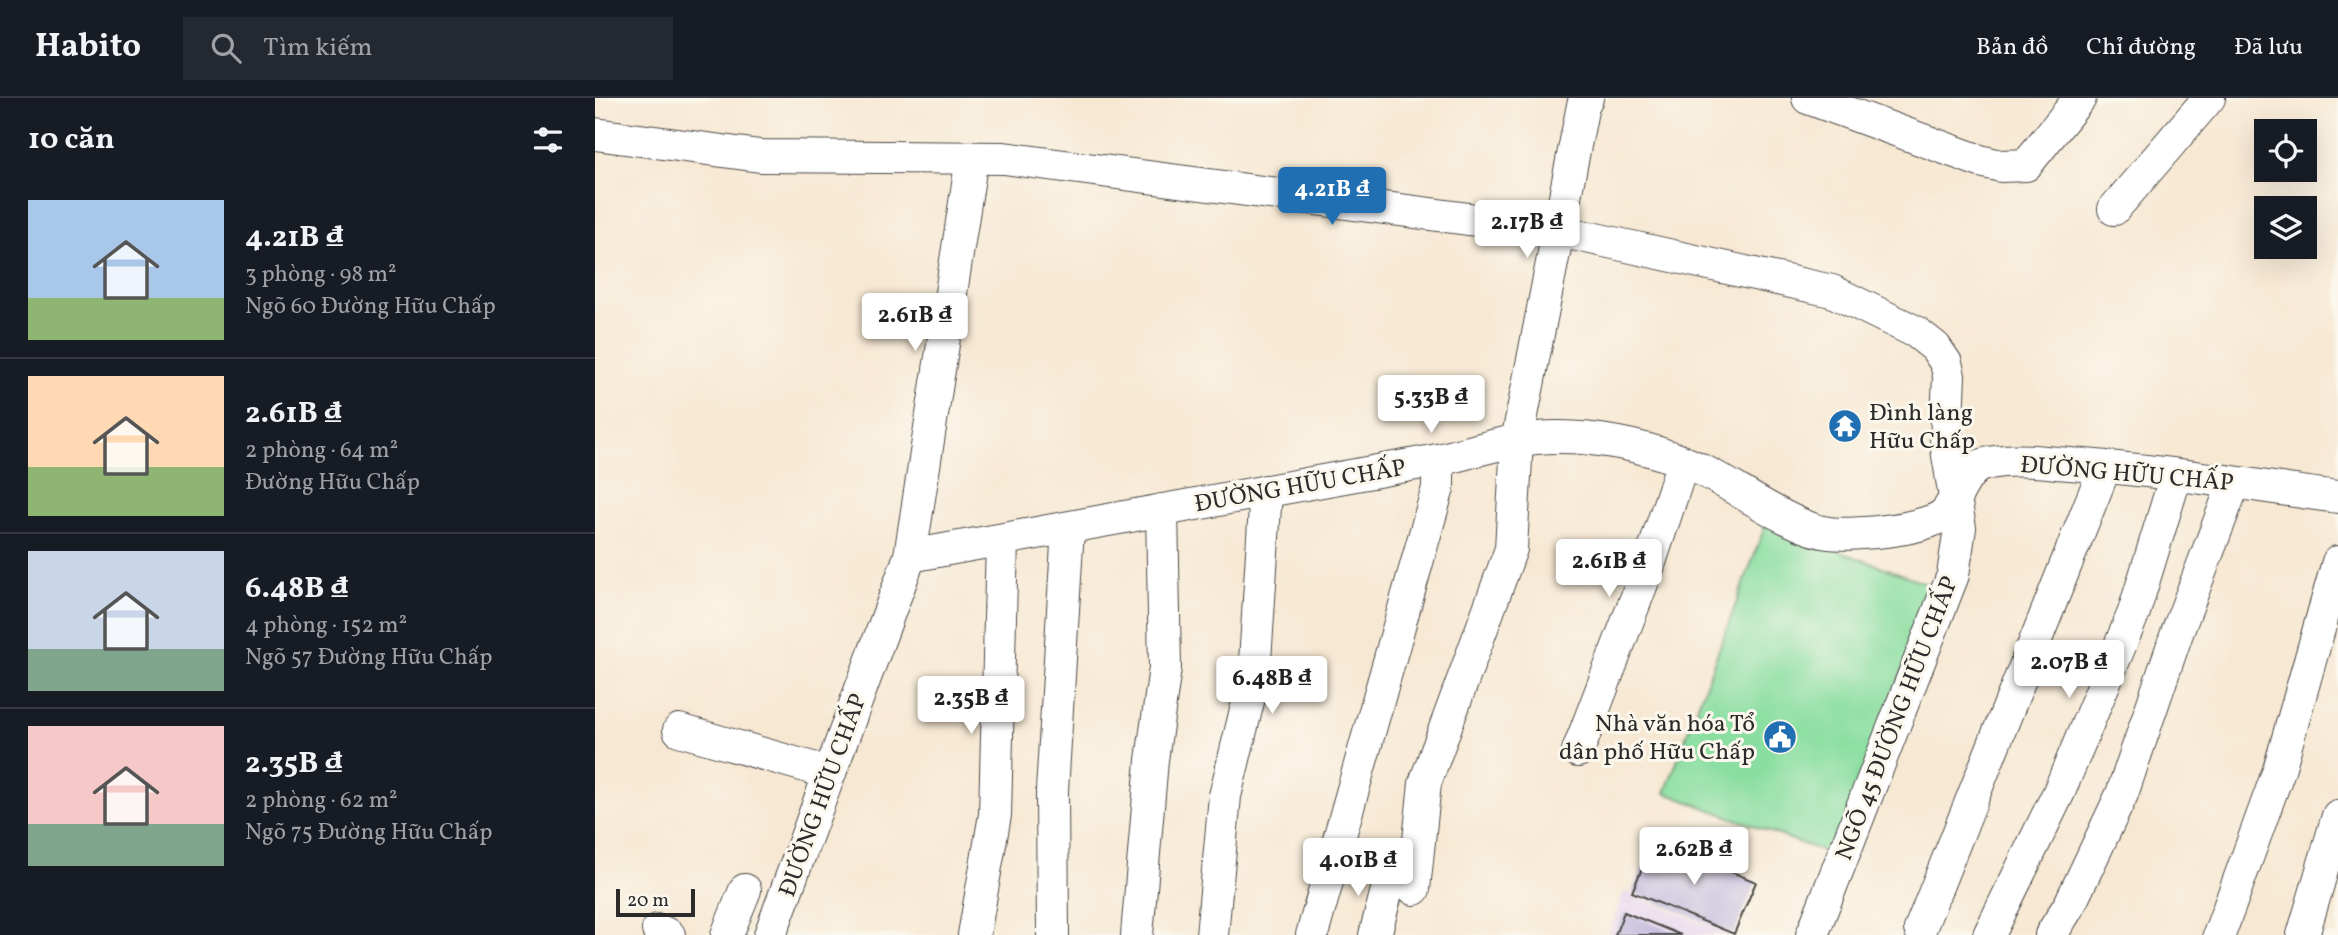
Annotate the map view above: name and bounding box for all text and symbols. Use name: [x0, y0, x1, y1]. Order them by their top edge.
search box: [183, 17, 673, 80]
text: Habito: [35, 25, 141, 71]
icon: search: [207, 29, 245, 67]
text: Tìm kiếm: [263, 30, 373, 66]
text: Bản đồ: [1976, 31, 2048, 65]
text: Chỉ đường: [2086, 31, 2196, 65]
text: Đã lưu: [2234, 31, 2303, 65]
text: 10 căn: [28, 119, 115, 161]
map controls: [2254, 119, 2317, 259]
button: locate: [2254, 119, 2317, 182]
icon: filters: [529, 121, 567, 159]
pin: 4.21B ₫: [1267, 167, 1397, 227]
text: 4.21B ₫: [1294, 174, 1370, 206]
button: layers: [2254, 196, 2317, 259]
pin: 2.17B ₫: [1462, 200, 1592, 260]
text: 2.17B ₫: [1491, 207, 1563, 239]
text: 4.21B ₫: [245, 217, 344, 259]
icon: home: [84, 228, 168, 312]
text: 3 phòng · 98 m²: [245, 259, 397, 291]
text: Ngõ 60 Đường Hữu Chấp: [245, 291, 496, 323]
pin: 2.61B ₫: [850, 294, 980, 353]
text: 2.61B ₫: [878, 300, 952, 332]
pin: 5.33B ₫: [1366, 376, 1496, 435]
text: 5.33B ₫: [1394, 382, 1468, 414]
text: 2.61B ₫: [245, 393, 342, 435]
place label: Đình làng Hữu Chấp: [1869, 397, 1975, 459]
icon: home: [84, 404, 168, 488]
temple icon: Đình làng Hữu Chấp: [1826, 407, 1864, 445]
text: 2 phòng · 64 m²: [245, 435, 398, 467]
street label: ĐƯỜNG HỮU CHẤP: [2019, 448, 2235, 501]
street label: ĐƯỜNG HỮU CHẤP: [1192, 451, 1409, 522]
text: Đường Hữu Chấp: [245, 467, 420, 499]
pin: 2.61B ₫: [1544, 540, 1674, 599]
text: 2.61B ₫: [1572, 546, 1646, 578]
text: 6.48B ₫: [245, 568, 349, 610]
street label: NGÕ 45 ĐƯỜNG HỮU CHẤP: [1827, 571, 1968, 866]
icon: home: [84, 579, 168, 663]
text: 4 phòng · 152 m²: [245, 610, 407, 642]
pin: 2.07B ₫: [2004, 640, 2134, 700]
text: Ngõ 57 Đường Hữu Chấp: [245, 642, 492, 674]
text: 2.07B ₫: [2030, 647, 2108, 679]
pin: 6.48B ₫: [1207, 656, 1337, 716]
text: 6.48B ₫: [1232, 663, 1312, 695]
pin: 2.35B ₫: [906, 676, 1036, 736]
text: 2.35B ₫: [934, 683, 1008, 715]
street label: ĐƯỜNG HỮU CHẤP: [770, 689, 876, 902]
place label: Nhà văn hóa Tổ dân phố Hữu Chấp: [1559, 708, 1755, 770]
public building icon: Nhà văn hóa Tổ dân phố Hữu Chấp: [1761, 718, 1799, 756]
text: 2.35B ₫: [245, 743, 343, 785]
icon: home: [84, 754, 168, 838]
text: 2 phòng · 62 m²: [245, 785, 398, 817]
text: Ngõ 75 Đường Hữu Chấp: [245, 817, 492, 849]
pin: 2.62B ₫: [1629, 828, 1759, 887]
text: 2.62B ₫: [1655, 834, 1733, 866]
pin: 4.01B ₫: [1293, 838, 1423, 898]
text: 4.01B ₫: [1319, 845, 1397, 877]
scale bar: [616, 886, 695, 918]
text: 20 m: [627, 888, 669, 914]

